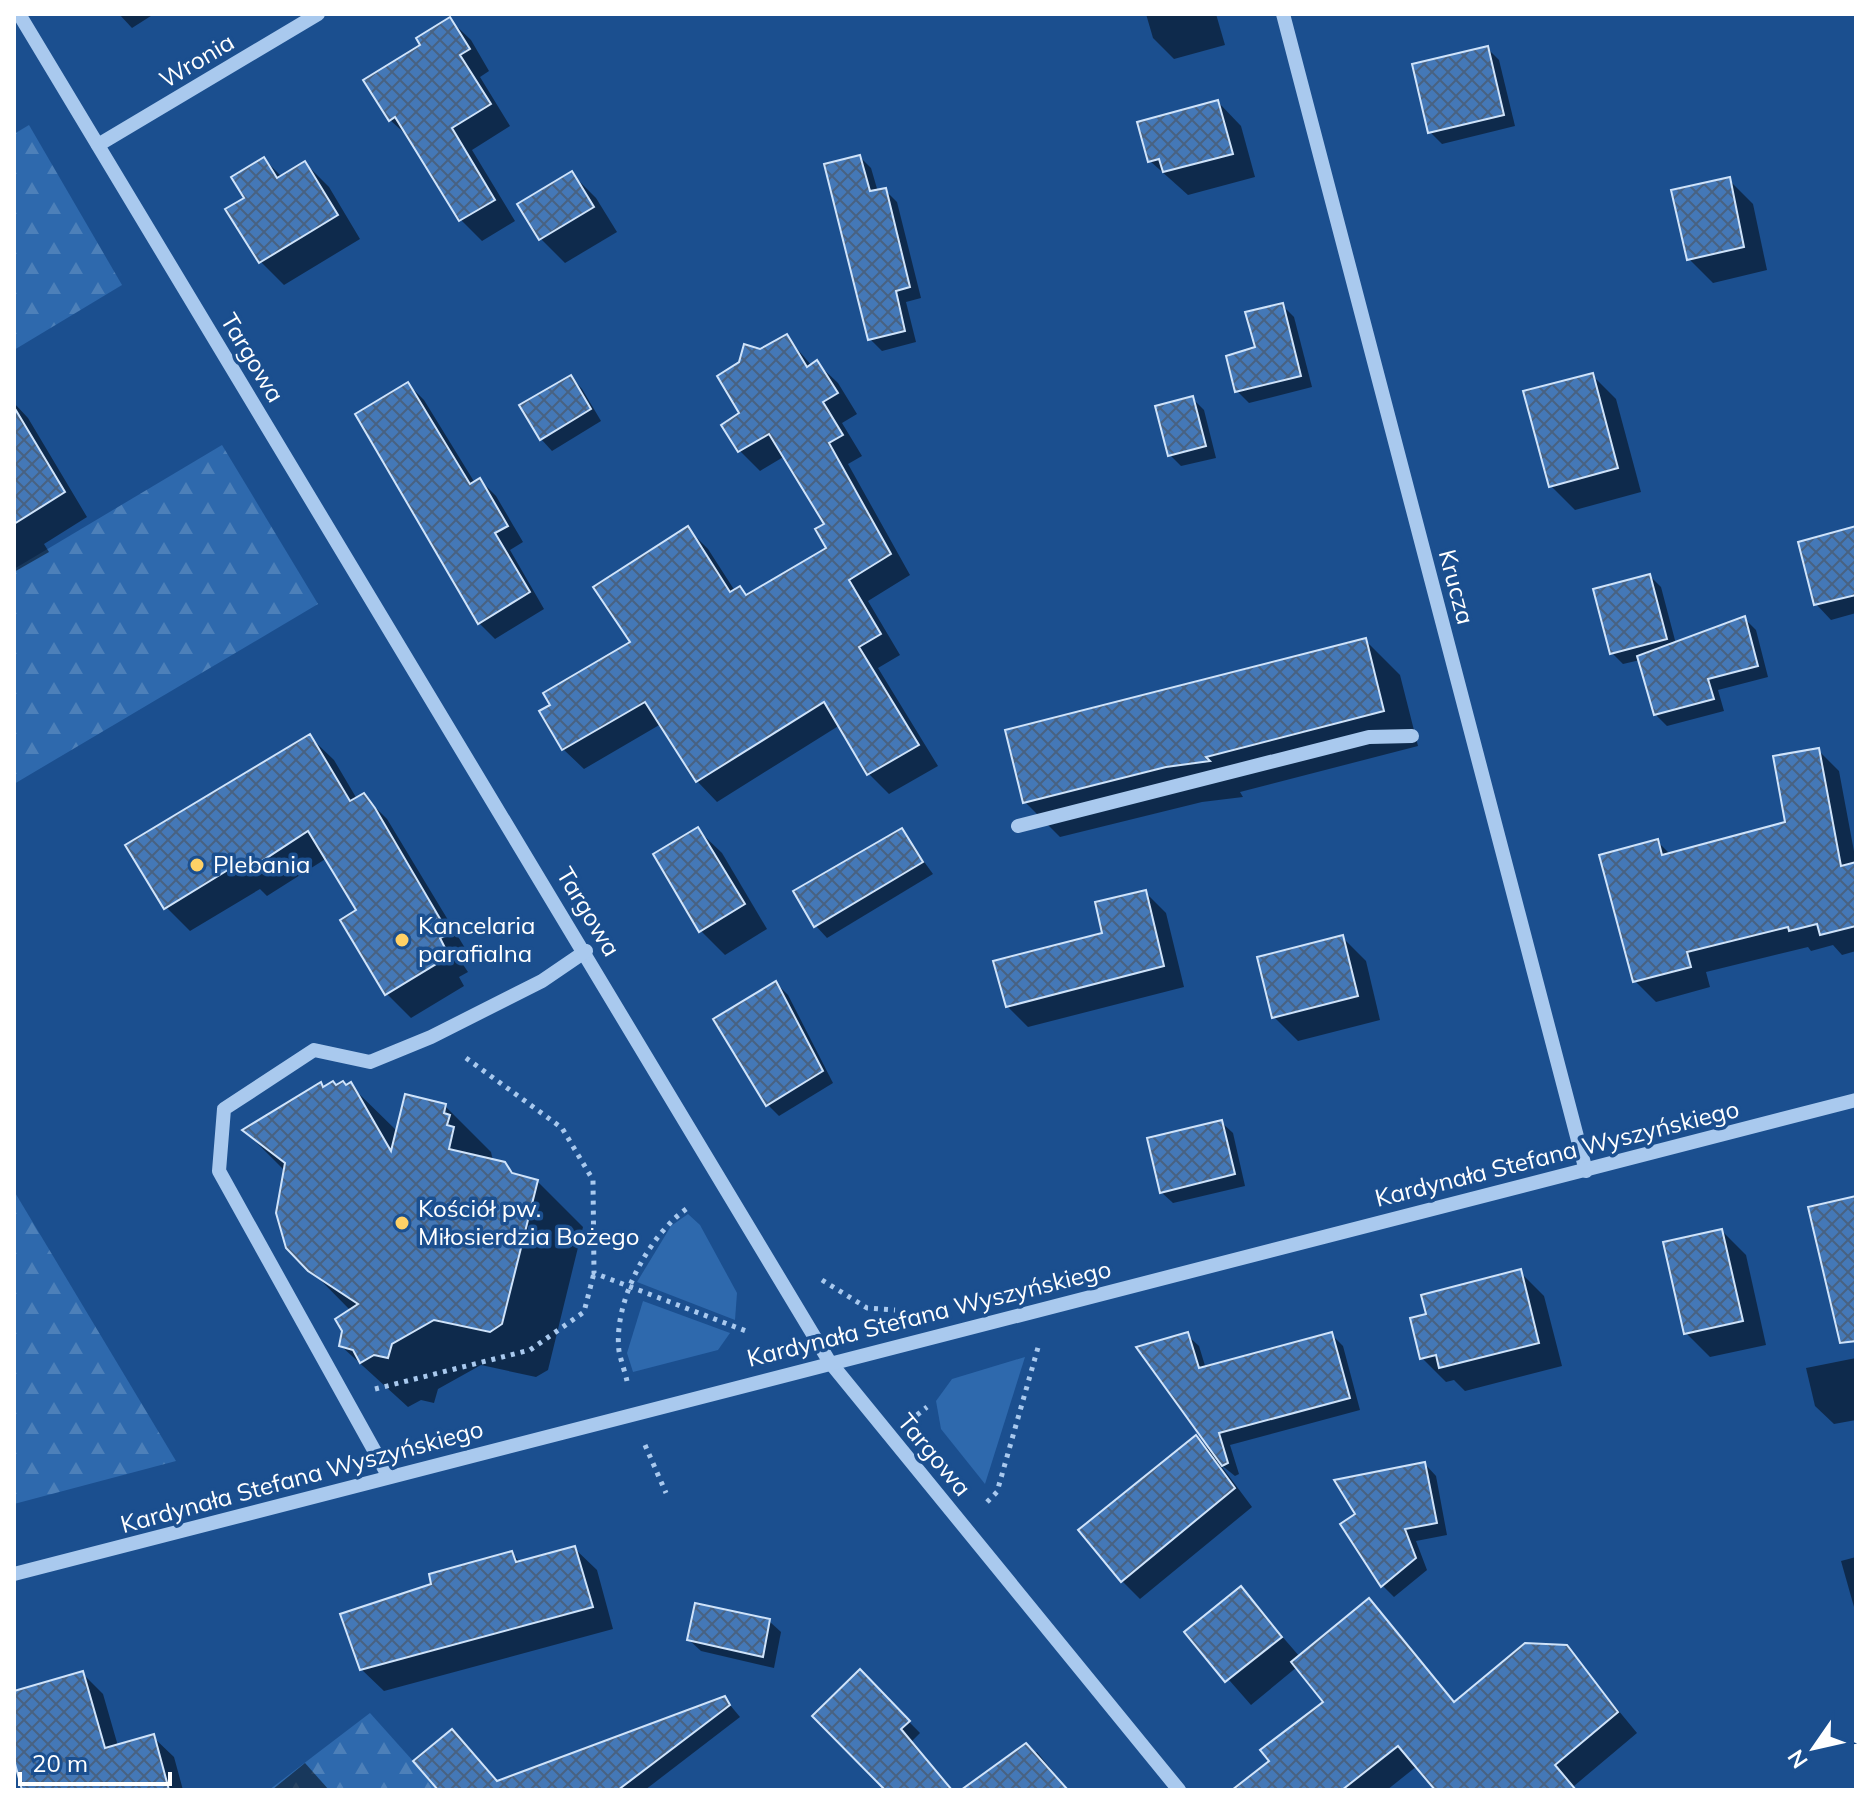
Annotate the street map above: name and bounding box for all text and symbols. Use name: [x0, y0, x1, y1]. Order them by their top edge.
street label: Wronia: [154, 26, 239, 94]
street label: Targowa: [215, 307, 291, 407]
street label: Krucza: [1433, 546, 1481, 628]
place label: Plebania: [213, 849, 310, 879]
marker: Plebania: [188, 856, 206, 874]
street label: Targowa: [551, 861, 627, 961]
place label: Kancelaria parafialna: [418, 910, 535, 968]
marker: Kancelaria parafialna: [393, 931, 411, 949]
street label: Kardynała Stefana Wyszyńskiego: [1372, 1093, 1742, 1213]
place label: Kościół pw. Miłosierdzia Bożego: [418, 1193, 640, 1251]
marker: Kościół pw. Miłosierdzia Bożego: [393, 1214, 411, 1232]
street label: Kardynała Stefana Wyszyńskiego: [744, 1253, 1114, 1373]
street label: Targowa: [892, 1407, 978, 1502]
street label: Kardynała Stefana Wyszyńskiego: [117, 1413, 486, 1539]
north arrow: [1774, 1708, 1854, 1788]
scale bar: [20, 1736, 170, 1786]
text: N: [1781, 1744, 1814, 1774]
text: 20 m: [32, 1748, 88, 1778]

